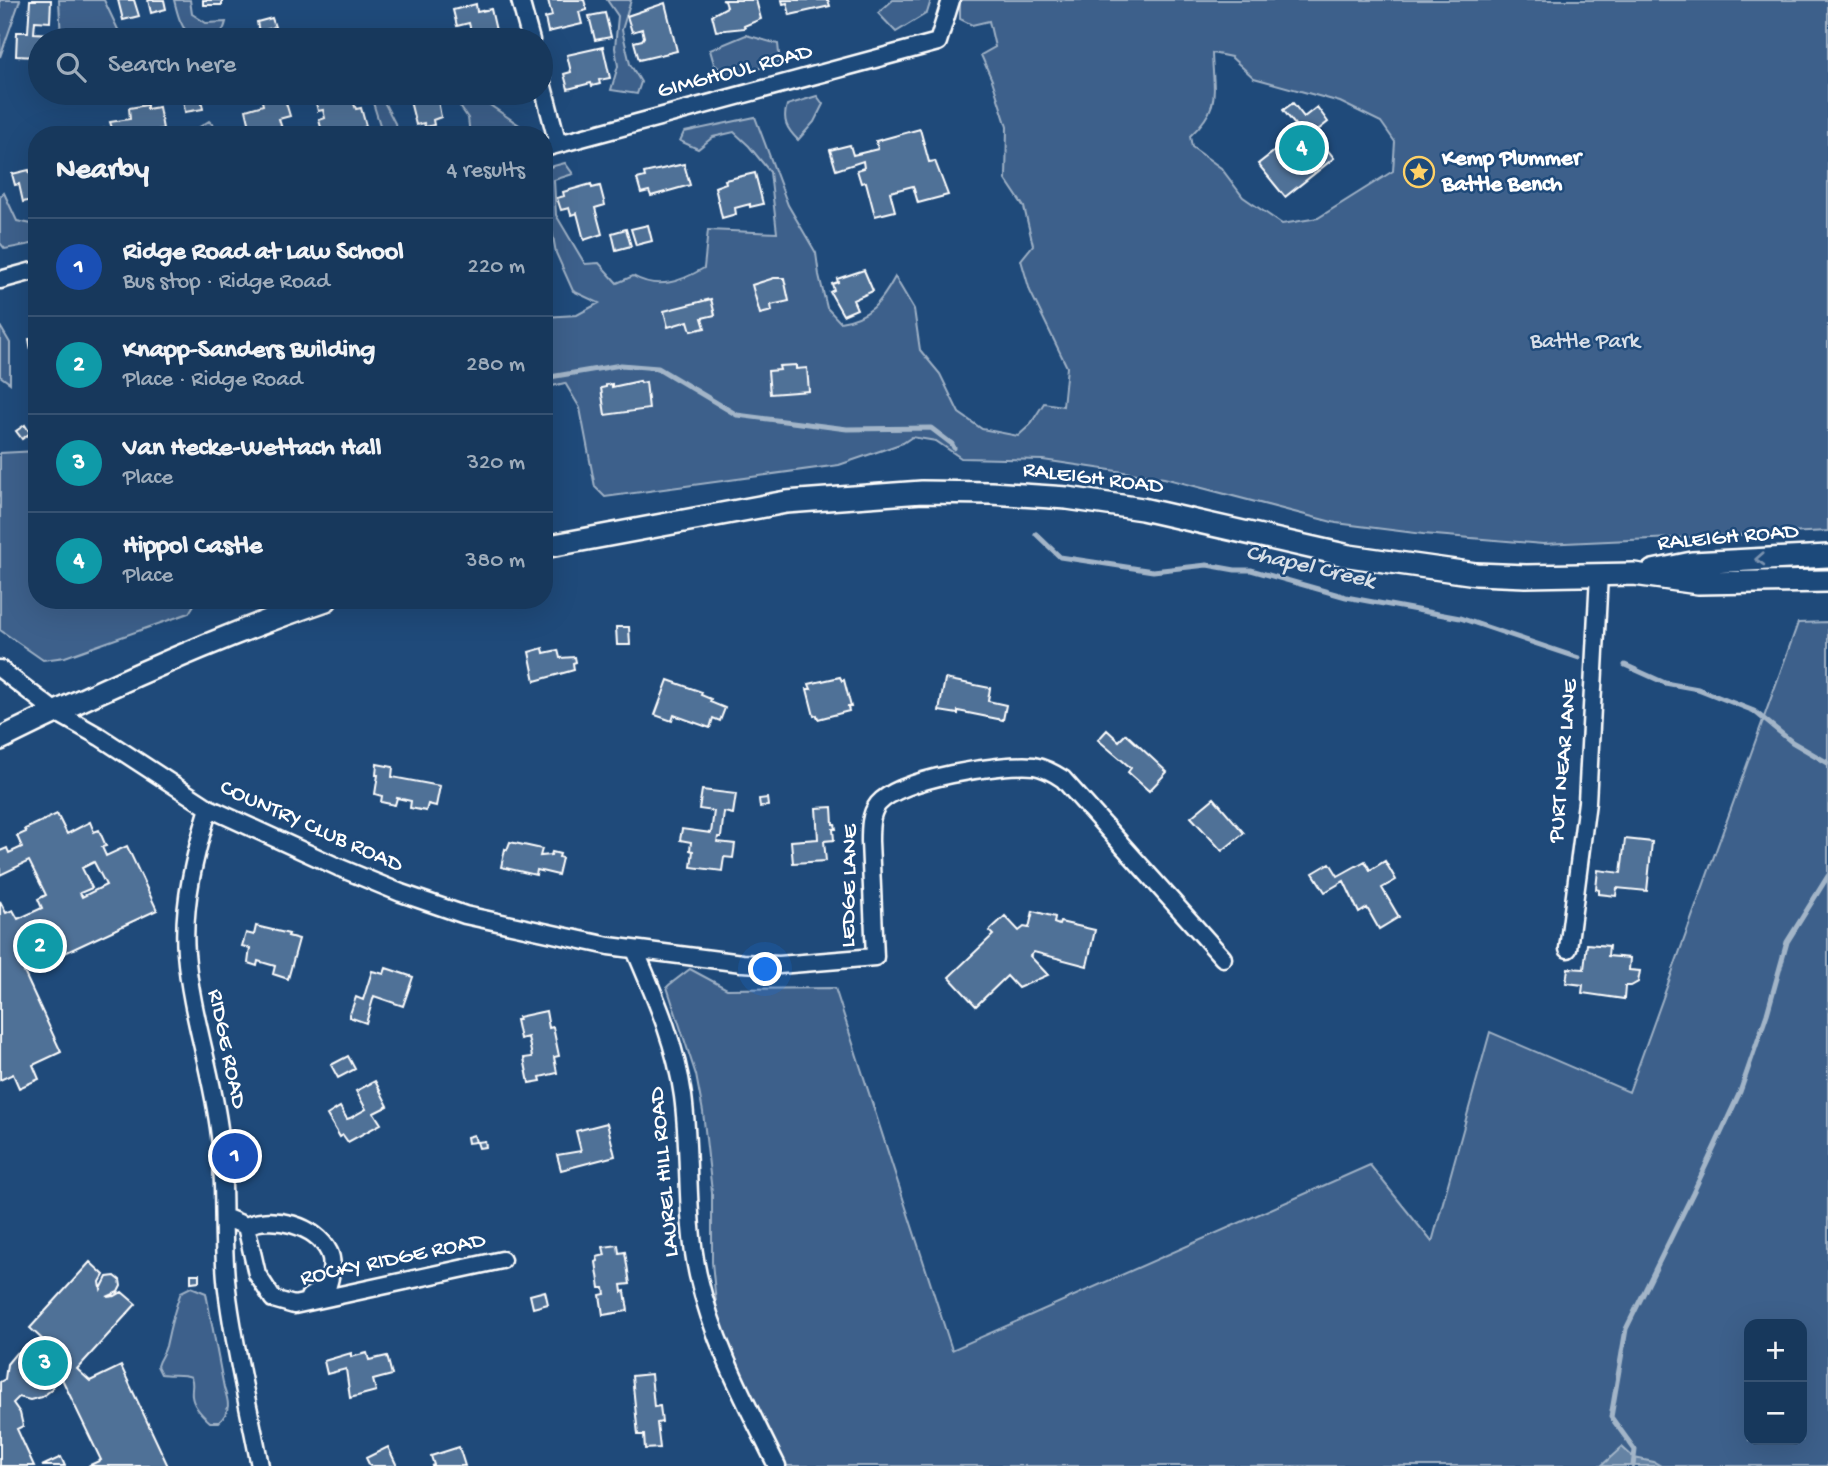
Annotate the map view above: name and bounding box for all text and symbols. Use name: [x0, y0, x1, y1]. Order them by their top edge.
search box: [28, 28, 553, 105]
street label: GIMGHOUL ROAD: [655, 38, 816, 106]
icon: search: [52, 48, 90, 86]
text: Search here: [108, 51, 236, 82]
pin: 4: [1279, 122, 1325, 174]
place label: Kemp Plummer Battle Bench: [1441, 146, 1584, 199]
text: Nearby: [56, 154, 149, 189]
place icon: Kemp Plummer Battle Bench: [1402, 155, 1436, 189]
text: 4 results: [446, 158, 525, 185]
text: Ridge Road at Law School: [123, 238, 404, 269]
text: 1: [74, 254, 84, 281]
text: 220 m: [468, 254, 525, 281]
text: Bus stop · Ridge Road: [123, 269, 330, 296]
park label: Battle Park: [1529, 329, 1643, 356]
text: Knapp-Sanders Building: [123, 336, 375, 367]
text: 2: [73, 352, 85, 379]
text: 280 m: [466, 352, 525, 379]
text: Place · Ridge Road: [123, 367, 302, 394]
text: Van Hecke-Wettach Hall: [123, 434, 382, 465]
text: 3: [73, 450, 85, 477]
text: 320 m: [467, 450, 525, 477]
street label: RALEIGH ROAD: [1021, 457, 1166, 501]
text: Place: [123, 465, 173, 492]
street label: RALEIGH ROAD: [1656, 518, 1801, 558]
text: Hippol Castle: [123, 532, 262, 563]
water label: Chapel Creek: [1243, 539, 1379, 597]
text: 4: [74, 548, 84, 575]
text: 380 m: [466, 548, 525, 575]
one-way arrow: [1754, 552, 1765, 567]
text: Place: [123, 563, 173, 590]
street label: PURT NEAR LANE: [1543, 676, 1585, 845]
street label: COUNTRY CLUB ROAD: [215, 775, 408, 880]
street label: LEDGE LANE: [835, 822, 865, 948]
pin: 2: [17, 920, 63, 972]
your location: [748, 952, 782, 986]
street label: RIDGE ROAD: [200, 987, 252, 1112]
street label: LAUREL HILL ROAD: [644, 1085, 686, 1258]
pin: 1: [212, 1130, 258, 1182]
street label: ROCKY RIDGE ROAD: [298, 1227, 489, 1293]
map controls: [1744, 1319, 1807, 1445]
button: +: [1744, 1319, 1807, 1382]
pin: 3: [22, 1337, 68, 1389]
button: −: [1744, 1382, 1807, 1445]

